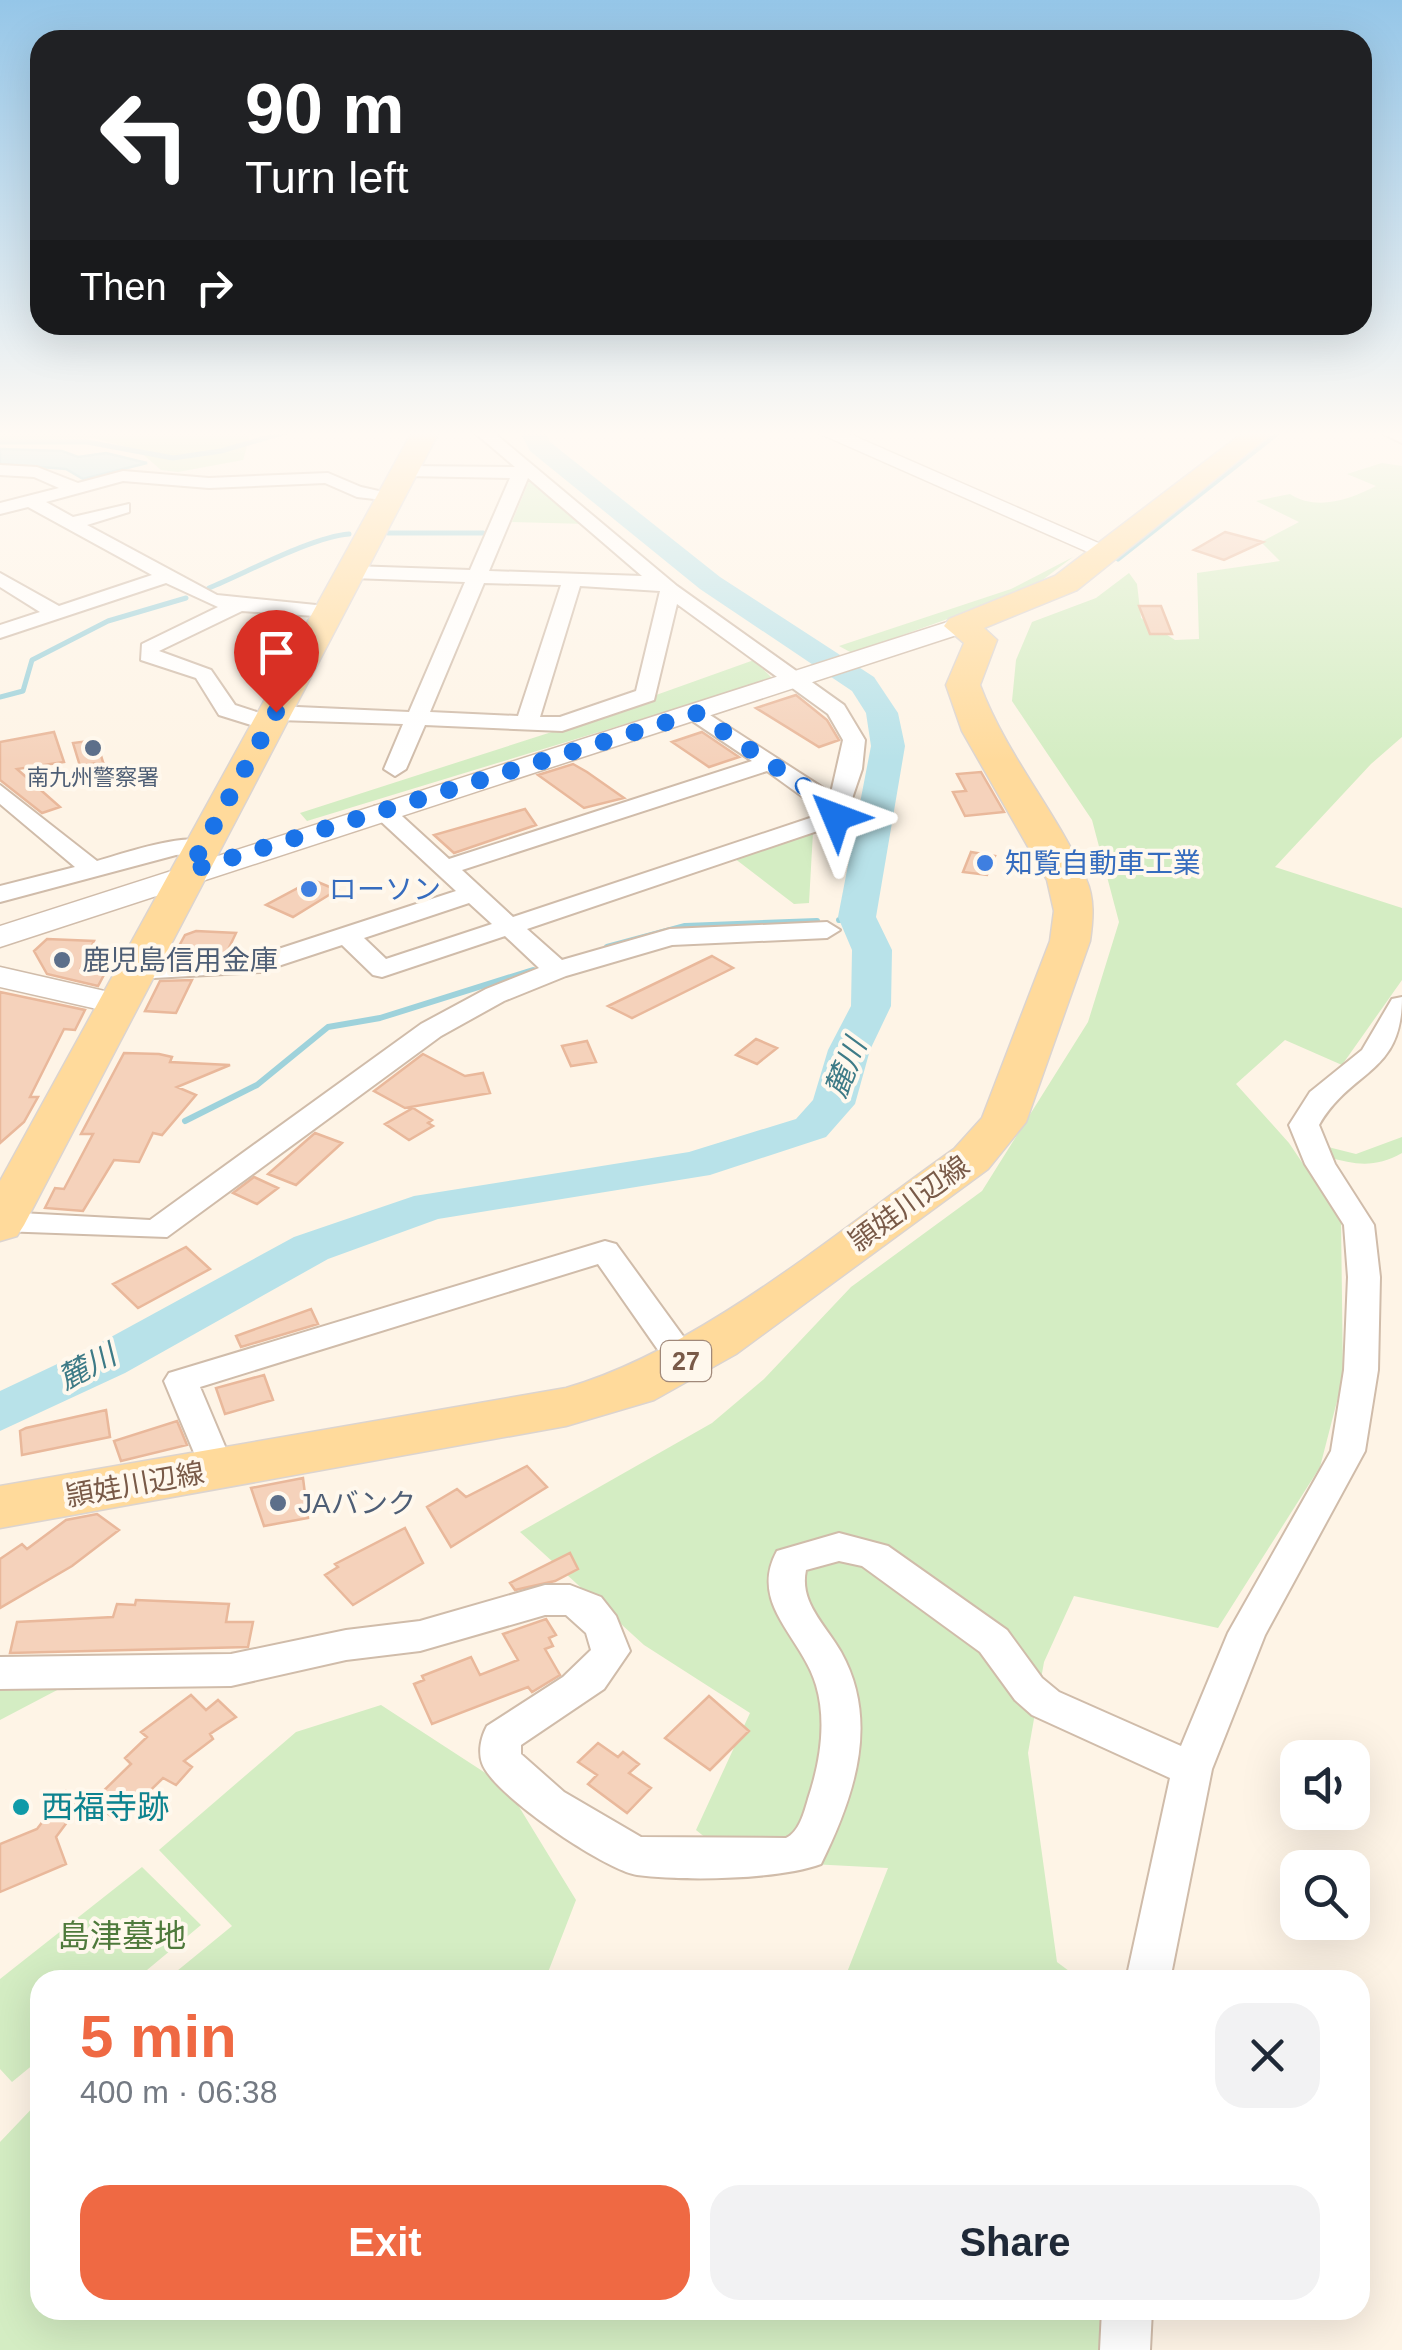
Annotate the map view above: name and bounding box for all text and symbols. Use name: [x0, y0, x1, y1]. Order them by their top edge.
icon: left: [80, 70, 210, 200]
text: 90 m: [245, 70, 405, 148]
text: Turn left: [245, 152, 408, 203]
icon: right: [187, 260, 242, 315]
text: Then: [80, 266, 167, 308]
pin: [234, 610, 319, 713]
icon: arrive: [249, 625, 304, 680]
marker: 南九州警察署: [82, 737, 104, 759]
place label: 南九州警察署: [27, 765, 159, 790]
position arrow: [784, 765, 888, 869]
place label: 知覧自動車工業: [1005, 848, 1201, 879]
marker: 知覧自動車工業: [974, 852, 996, 874]
place label: ローソン: [329, 874, 441, 905]
marker: ローソン: [298, 878, 320, 900]
place label: 鹿児島信用金庫: [82, 945, 278, 976]
marker: 鹿児島信用金庫: [51, 949, 73, 971]
water label: 麓川: [819, 1031, 873, 1102]
street label: 頴娃川辺線: [844, 1150, 975, 1257]
water label: 麓川: [53, 1336, 124, 1395]
road number: 27: [661, 1341, 711, 1381]
street label: 頴娃川辺線: [63, 1457, 207, 1512]
place label: JAバンク: [298, 1488, 416, 1519]
marker: JAバンク: [267, 1492, 289, 1514]
map controls: [1280, 1740, 1370, 1940]
button: sound: [1280, 1740, 1370, 1830]
place label: 西福寺跡: [41, 1789, 169, 1825]
marker: 西福寺跡: [10, 1796, 32, 1818]
button: search: [1280, 1850, 1370, 1940]
park label: 島津墓地: [58, 1918, 186, 1954]
text: 5 min: [80, 2003, 237, 2070]
button: close: [1215, 2003, 1320, 2108]
text: 400 m · 06:38: [80, 2074, 277, 2110]
button: Exit: [80, 2185, 690, 2300]
button: Share: [710, 2185, 1320, 2300]

